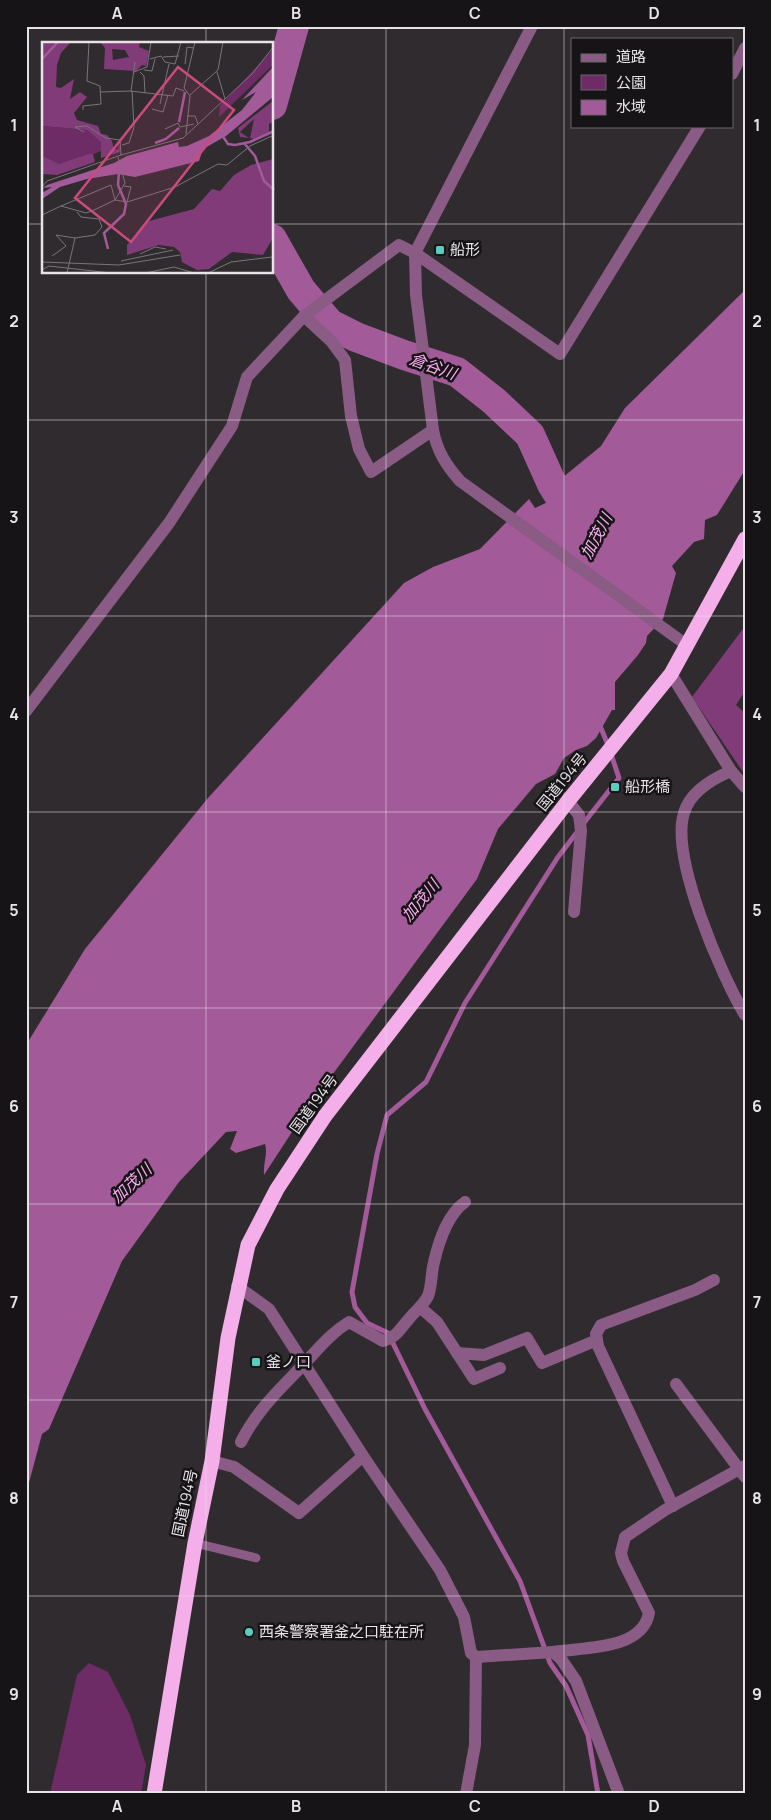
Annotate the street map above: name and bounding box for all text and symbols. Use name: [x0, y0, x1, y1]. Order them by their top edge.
text: A: [112, 2, 123, 24]
text: B: [291, 2, 301, 24]
text: C: [469, 2, 481, 24]
text: D: [648, 2, 660, 24]
legend: [571, 38, 734, 128]
inset map: [42, 42, 274, 274]
text: 道路: [616, 46, 646, 67]
text: 公園: [616, 72, 646, 93]
text: 水域: [616, 96, 646, 117]
text: 1: [10, 114, 18, 136]
text: 1: [753, 114, 761, 136]
place label: 船形: [450, 239, 480, 260]
marker: 船形: [434, 244, 446, 256]
text: 2: [9, 310, 19, 332]
text: 2: [752, 310, 762, 332]
water label: 倉谷川: [407, 347, 461, 385]
text: 3: [9, 506, 19, 528]
text: 3: [752, 506, 762, 528]
water label: 加茂川: [575, 508, 618, 562]
text: 4: [9, 703, 19, 725]
text: 4: [752, 703, 762, 725]
street label: 国道194号: [532, 748, 591, 815]
place label: 船形橋: [625, 776, 670, 797]
marker: 船形橋: [609, 781, 621, 793]
water label: 加茂川: [396, 873, 445, 925]
text: 5: [9, 899, 19, 921]
text: 5: [752, 899, 762, 921]
street label: 国道194号: [285, 1070, 342, 1138]
text: 6: [9, 1095, 19, 1117]
text: 6: [752, 1095, 762, 1117]
water label: 加茂川: [106, 1157, 158, 1207]
text: 7: [10, 1291, 18, 1313]
text: 7: [753, 1291, 761, 1313]
place label: 釜ノ口: [266, 1351, 311, 1372]
marker: 釜ノ口: [250, 1356, 262, 1368]
street label: 国道194号: [167, 1467, 202, 1539]
text: 8: [9, 1487, 19, 1509]
text: 8: [752, 1487, 762, 1509]
place label: 西条警察署釜之口駐在所: [259, 1621, 424, 1642]
marker: 西条警察署釜之口駐在所: [243, 1626, 255, 1638]
text: 9: [9, 1683, 19, 1705]
text: 9: [752, 1683, 762, 1705]
text: A: [112, 1795, 123, 1817]
text: B: [291, 1795, 301, 1817]
text: C: [469, 1795, 481, 1817]
text: D: [648, 1795, 660, 1817]

